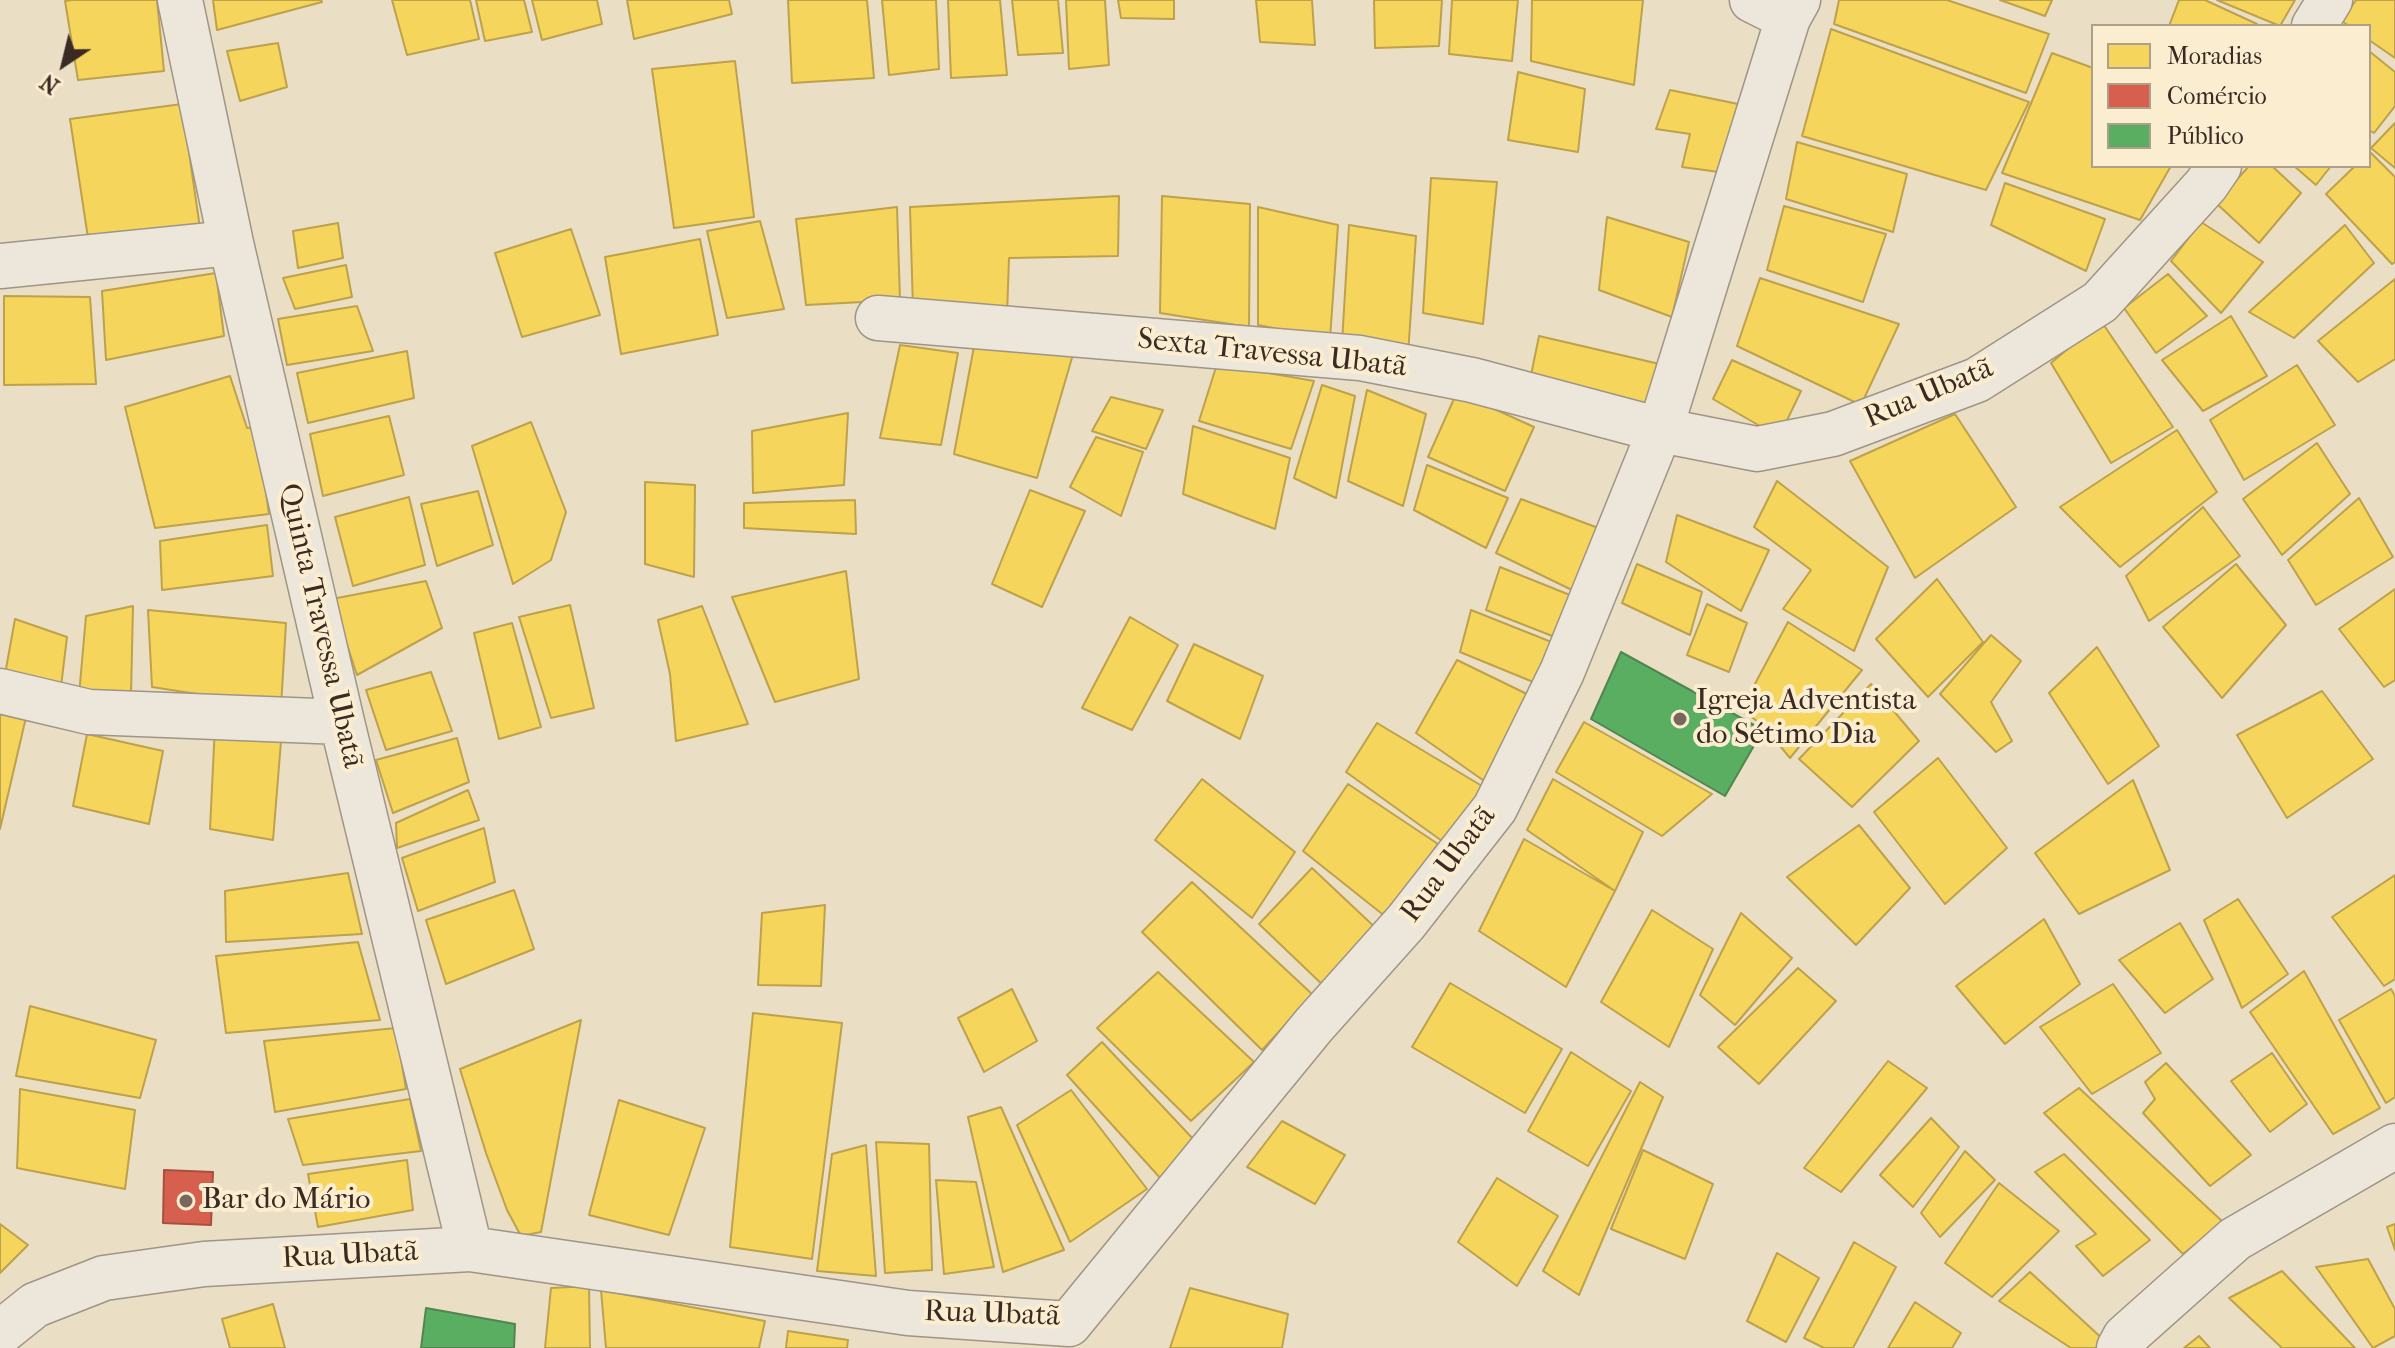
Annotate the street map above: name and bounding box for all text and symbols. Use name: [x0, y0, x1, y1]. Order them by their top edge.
north arrow: [24, 24, 104, 104]
legend: [2091, 24, 2371, 168]
text: Moradias: [2167, 42, 2262, 70]
text: N: [36, 68, 65, 99]
text: Comércio: [2167, 82, 2267, 110]
text: Público: [2167, 122, 2244, 150]
street label: Sexta Travessa Ubatã: [1136, 322, 1408, 386]
street label: Rua Ubatã: [1859, 351, 1999, 437]
street label: Quinta Travessa Ubatã: [270, 480, 370, 772]
place label: Igreja Adventista do Sétimo Dia: [1696, 684, 1916, 754]
marker: Igreja Adventista do Sétimo Dia: [1671, 710, 1689, 728]
street label: Rua Ubatã: [1394, 800, 1504, 930]
place label: Bar do Mário: [202, 1183, 370, 1219]
marker: Bar do Mário: [177, 1192, 195, 1210]
street label: Rua Ubatã: [281, 1234, 419, 1278]
street label: Rua Ubatã: [923, 1295, 1061, 1335]

